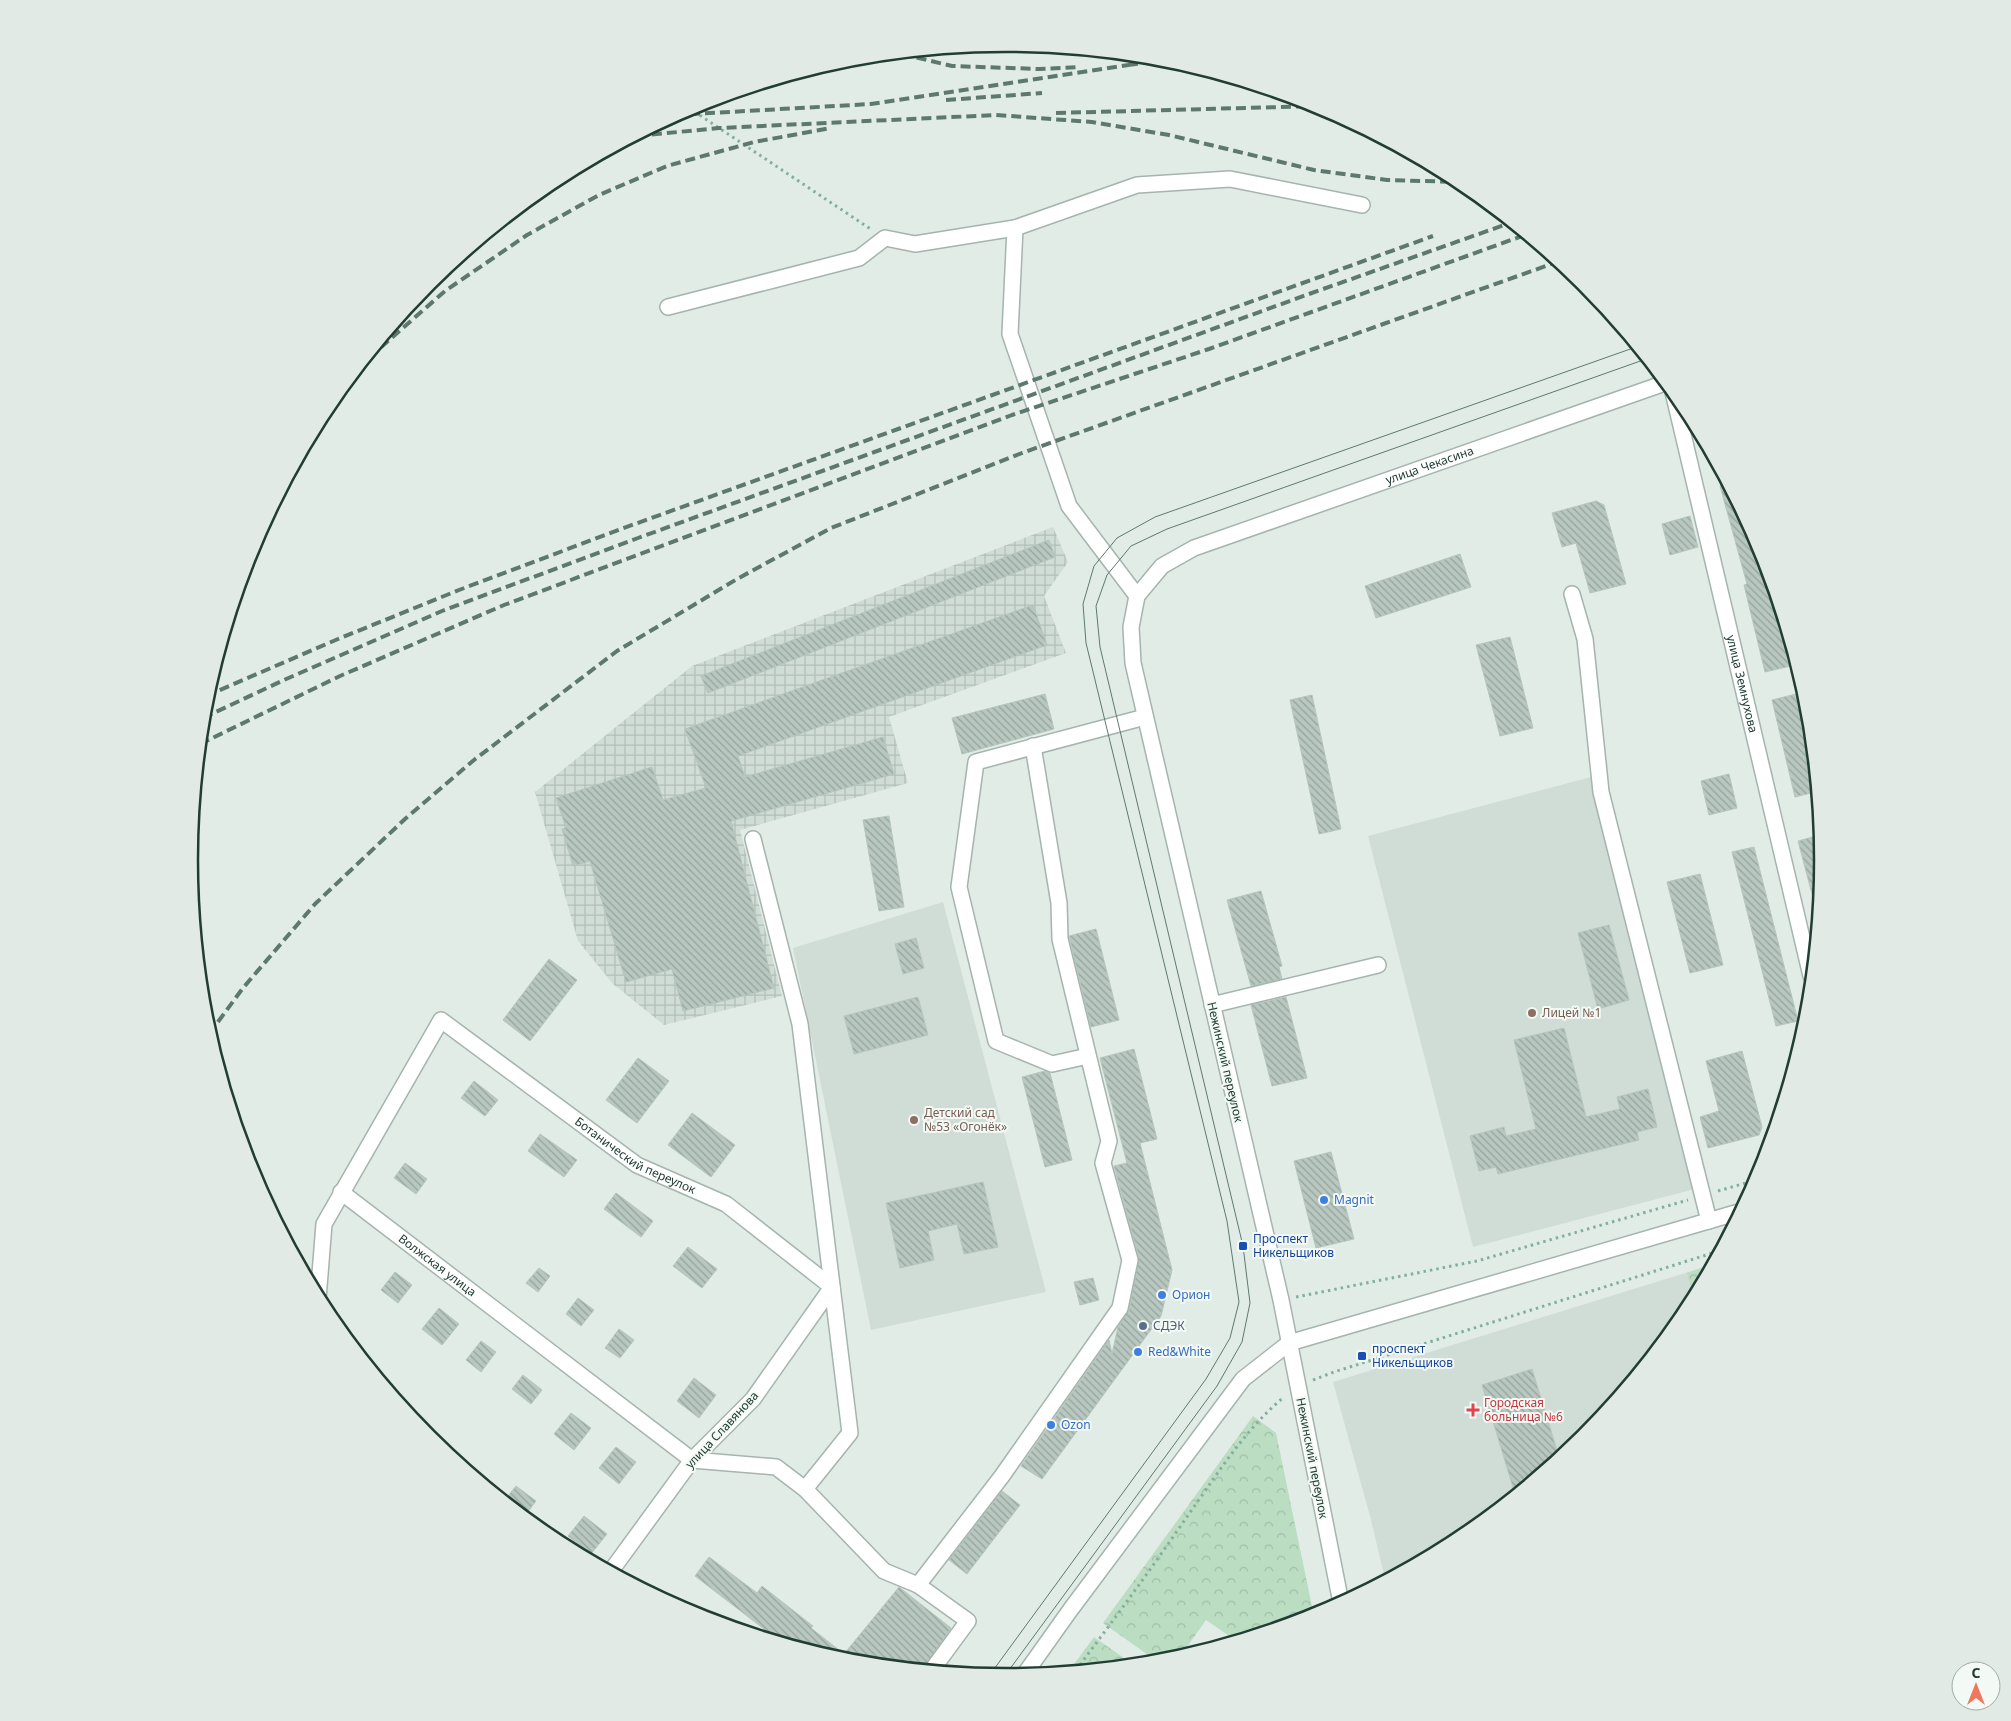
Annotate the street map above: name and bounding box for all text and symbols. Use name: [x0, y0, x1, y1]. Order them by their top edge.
street label: улица Чекасина: [1383, 442, 1476, 488]
street label: улица Земнухова: [1723, 633, 1762, 734]
street label: Нежинский переулок: [1203, 1000, 1248, 1124]
place label: Лицей №1: [1542, 1004, 1601, 1021]
marker: Лицей №1: [1526, 1007, 1538, 1019]
place label: Детский сад №53 «Огонёк»: [924, 1104, 1007, 1135]
street label: Ботанический переулок: [571, 1113, 699, 1198]
marker: Детский сад №53 «Огонёк»: [908, 1114, 920, 1126]
place label: Magnit: [1334, 1191, 1375, 1208]
marker: Magnit: [1318, 1194, 1330, 1206]
street label: Волжская улица: [395, 1230, 480, 1300]
place label: Проспект Никельщиков: [1253, 1230, 1334, 1261]
marker: Проспект Никельщиков: [1237, 1240, 1249, 1252]
place label: Орион: [1172, 1286, 1210, 1303]
marker: Орион: [1156, 1289, 1168, 1301]
place label: СДЭК: [1153, 1317, 1185, 1334]
marker: СДЭК: [1137, 1320, 1149, 1332]
place label: проспект Никельщиков: [1372, 1340, 1453, 1371]
place label: Red&White: [1148, 1343, 1211, 1360]
marker: Red&White: [1132, 1346, 1144, 1358]
marker: проспект Никельщиков: [1356, 1350, 1368, 1362]
street label: улица Славянова: [681, 1387, 762, 1472]
place label: Городская больница №6: [1484, 1394, 1563, 1425]
street label: Нежинский переулок: [1292, 1396, 1333, 1521]
marker: Городская больница №6: [1466, 1403, 1480, 1417]
place label: Ozon: [1061, 1416, 1091, 1433]
marker: Ozon: [1045, 1419, 1057, 1431]
north arrow: [1951, 1661, 2001, 1711]
text: С: [1971, 1663, 1981, 1682]

